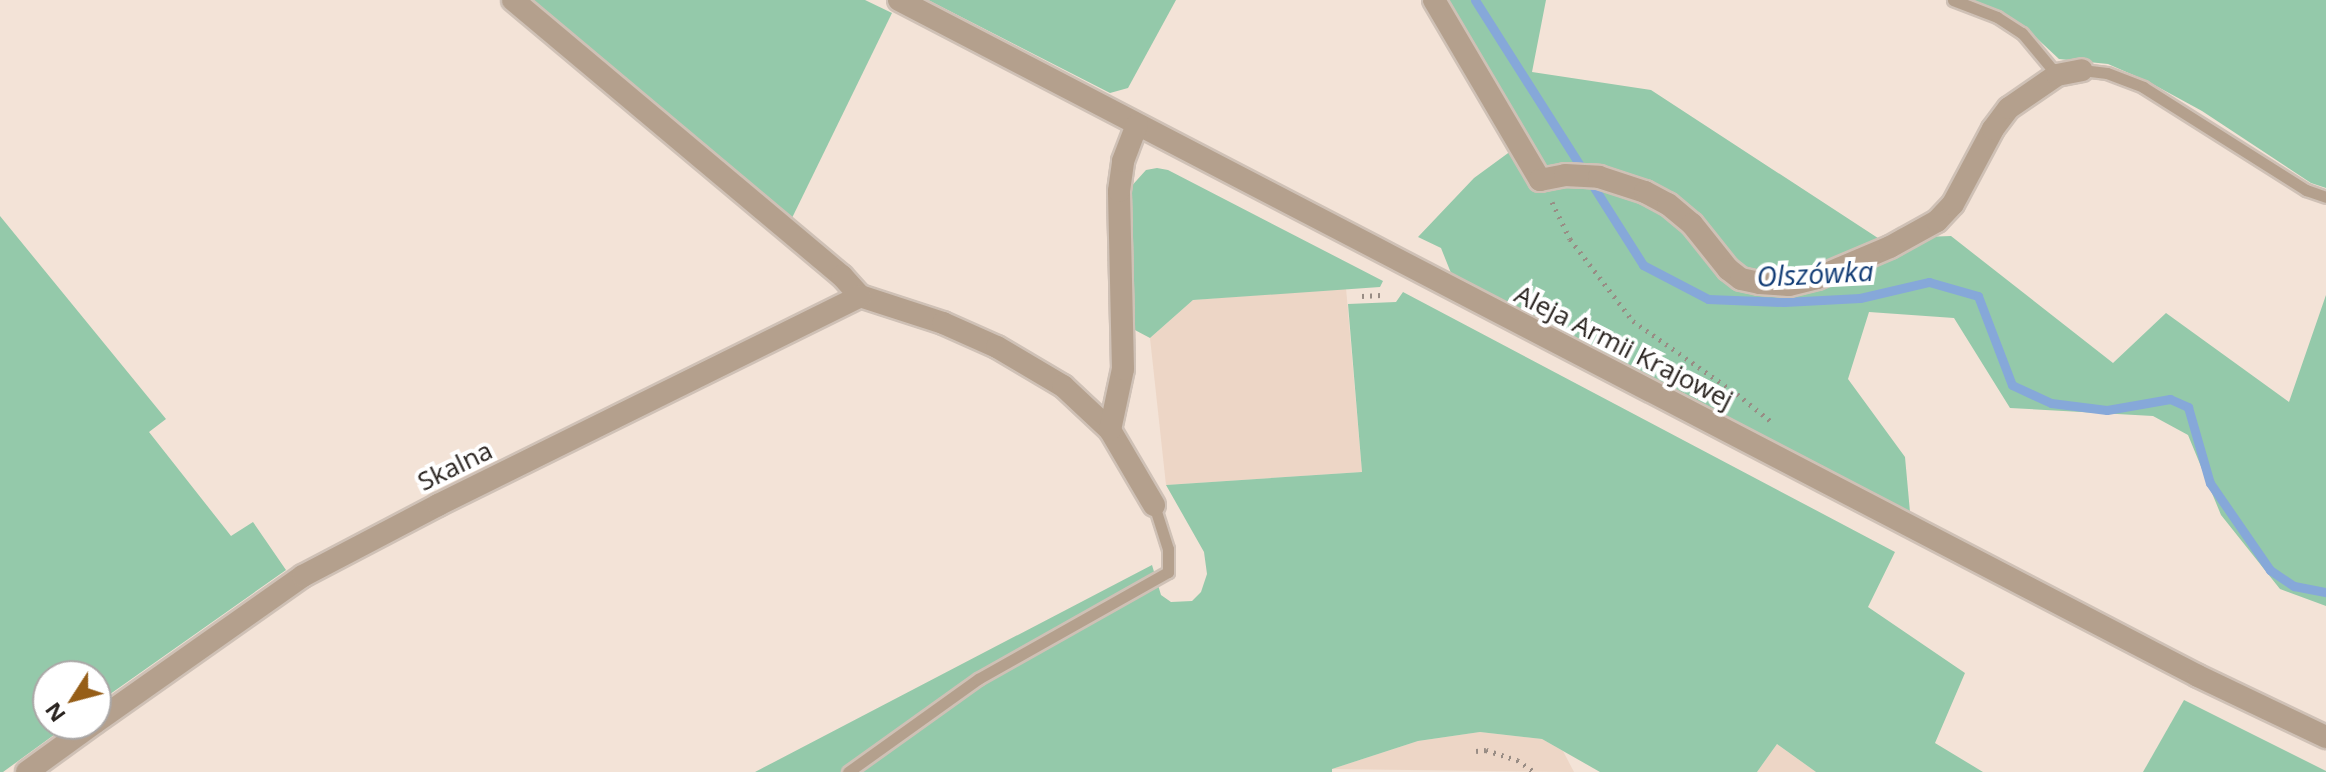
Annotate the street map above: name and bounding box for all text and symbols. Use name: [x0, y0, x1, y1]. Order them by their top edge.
water label: Olszówka: [1756, 253, 1874, 293]
street label: Aleja Armii Krajowej: [1510, 278, 1738, 416]
street label: Skalna: [413, 435, 497, 497]
north arrow: [32, 660, 112, 740]
text: N: [37, 697, 72, 729]

